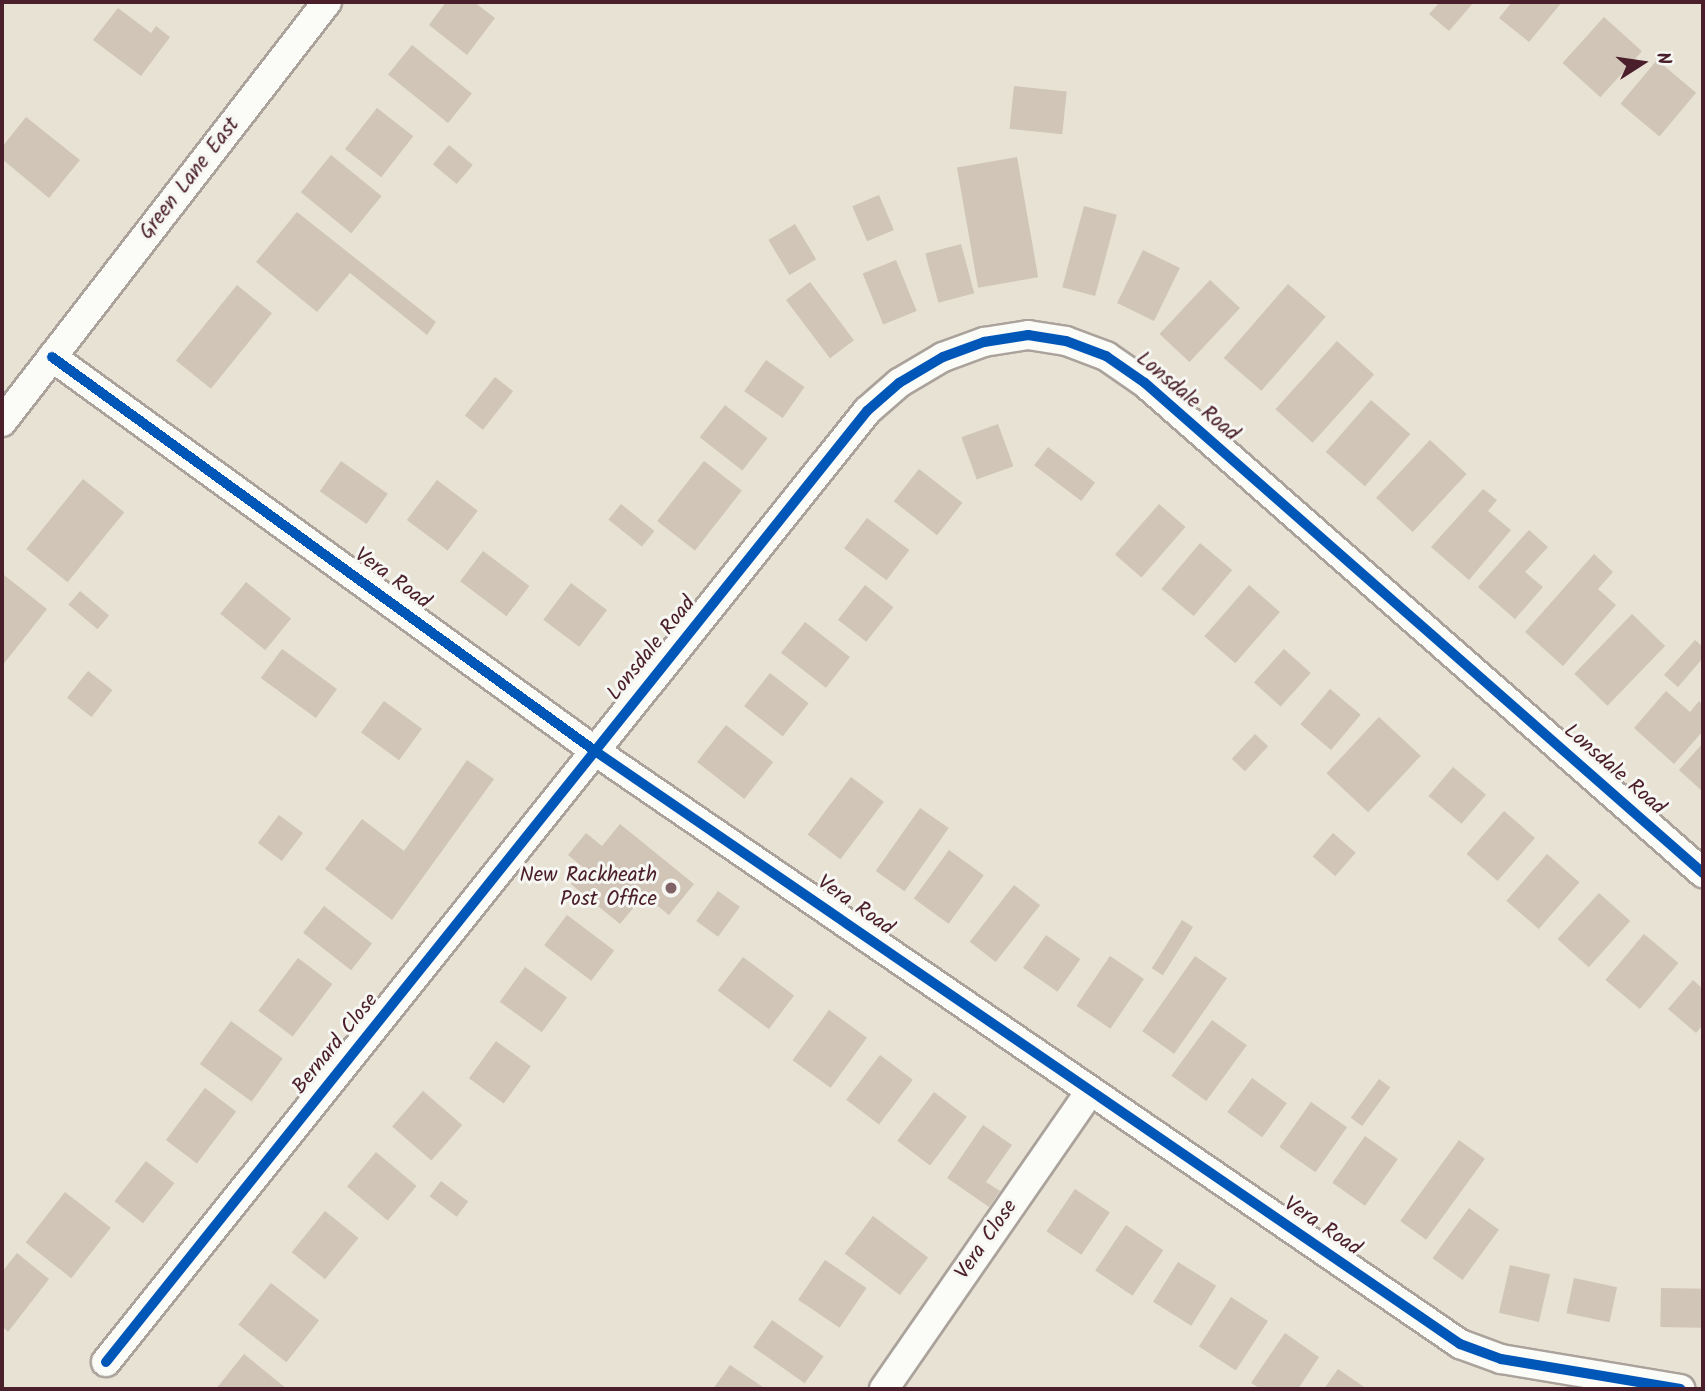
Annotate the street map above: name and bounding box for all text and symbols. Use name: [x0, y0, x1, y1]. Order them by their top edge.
north arrow: [1607, 28, 1677, 98]
text: N: [1647, 50, 1678, 68]
street label: Green Lane East: [135, 113, 245, 245]
street label: Lonsdale Road: [1130, 347, 1244, 447]
street label: Vera Road: [349, 543, 435, 615]
street label: Lonsdale Road: [602, 592, 702, 706]
street label: Lonsdale Road: [1558, 719, 1670, 821]
place label: New Rackheath Post Office: [520, 863, 657, 913]
street label: Vera Road: [812, 870, 898, 942]
marker: New Rackheath Post Office: [663, 880, 679, 896]
street label: Bernard Close: [288, 989, 384, 1099]
street label: Vera Road: [1278, 1192, 1366, 1262]
street label: Vera Close: [950, 1195, 1024, 1285]

